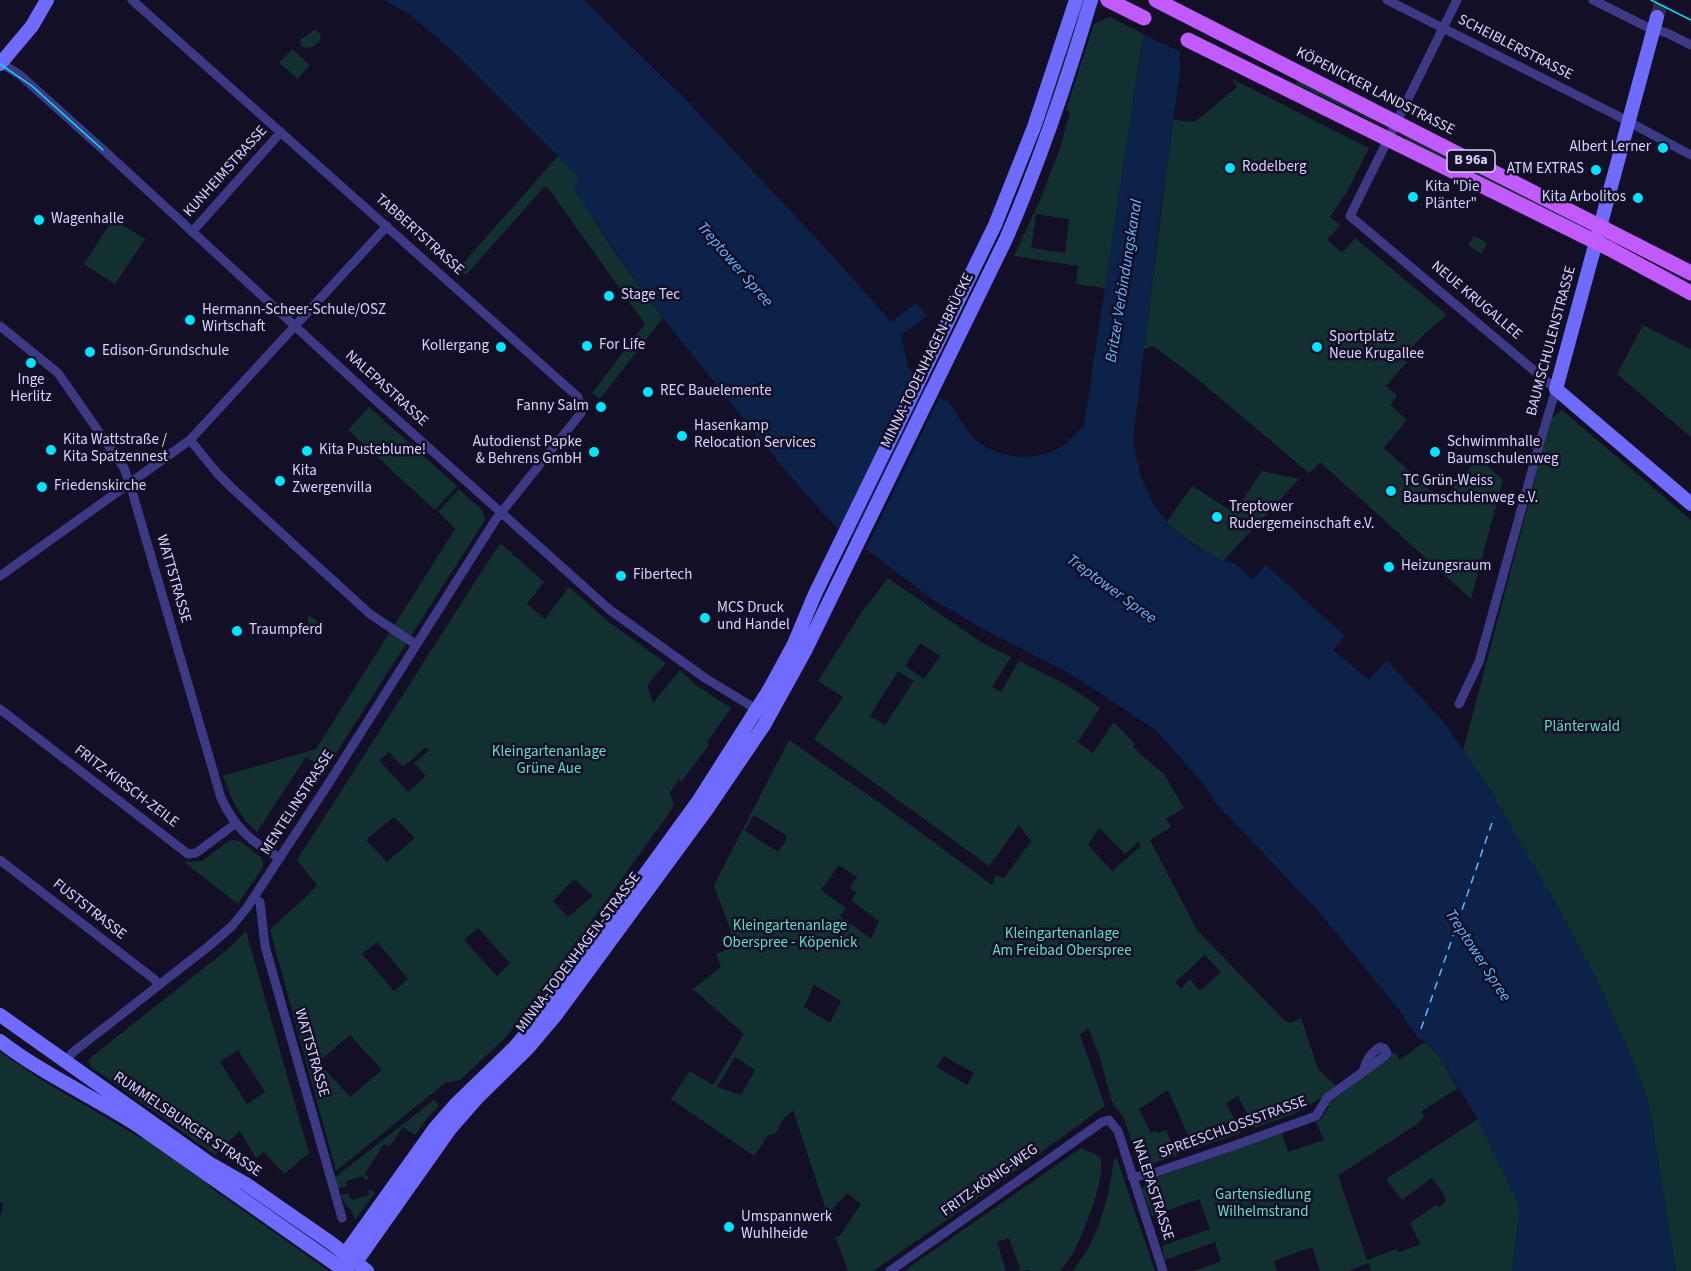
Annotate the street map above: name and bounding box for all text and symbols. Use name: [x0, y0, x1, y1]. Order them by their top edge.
street label: SCHEIBLERSTRASSE: [1454, 11, 1576, 85]
street label: KÖPENICKER LANDSTRASSE: [1293, 44, 1457, 140]
street label: KUNHEIMSTRASSE: [180, 123, 272, 221]
place label: Albert Lerner: [1569, 139, 1651, 157]
marker: Albert Lerner: [1656, 141, 1670, 155]
road number: B 96a: [1447, 150, 1495, 172]
place label: Rodelberg: [1242, 159, 1306, 177]
marker: Rodelberg: [1223, 161, 1237, 175]
place label: ATM EXTRAS: [1507, 161, 1584, 179]
marker: ATM EXTRAS: [1589, 163, 1603, 177]
place label: Kita "Die Plänter": [1425, 179, 1479, 214]
place label: Kita Arbolitos: [1542, 189, 1626, 207]
marker: Kita "Die Plänter": [1406, 190, 1420, 204]
street label: TABBERTSTRASSE: [371, 191, 467, 279]
marker: Kita Arbolitos: [1631, 191, 1645, 205]
water label: Britzer Verbindungskanal: [1103, 198, 1147, 364]
place label: Wagenhalle: [51, 211, 124, 229]
marker: Wagenhalle: [32, 213, 46, 227]
water label: Treptower Spree: [692, 219, 776, 311]
street label: NEUE KRUGALLEE: [1427, 258, 1525, 344]
street label: BAUMSCHULENSTRASSE: [1523, 264, 1581, 418]
street label: MINNA-TODENHAGEN-BRÜCKE: [878, 271, 978, 451]
place label: Stage Tec: [621, 287, 680, 305]
marker: Stage Tec: [602, 289, 616, 303]
place label: Hermann-Scheer-Schule/OSZ Wirtschaft: [202, 302, 386, 337]
marker: Hermann-Scheer-Schule/OSZ Wirtschaft: [183, 313, 197, 327]
place label: Sportplatz Neue Krugallee: [1329, 329, 1424, 364]
place label: For Life: [599, 337, 645, 355]
place label: Kollergang: [422, 338, 489, 356]
marker: For Life: [580, 339, 594, 353]
marker: Kollergang: [494, 340, 508, 354]
marker: Sportplatz Neue Krugallee: [1310, 340, 1324, 354]
place label: Edison-Grundschule: [102, 343, 229, 361]
marker: Edison-Grundschule: [83, 345, 97, 359]
street label: NALEPASTRASSE: [341, 347, 431, 431]
marker: Inge Herlitz: [24, 356, 38, 370]
place label: Inge Herlitz: [10, 372, 52, 407]
place label: REC Bauelemente: [660, 383, 772, 401]
marker: REC Bauelemente: [641, 385, 655, 399]
place label: Fanny Salm: [516, 398, 589, 416]
marker: Fanny Salm: [594, 400, 608, 414]
place label: Hasenkamp Relocation Services: [694, 418, 816, 453]
marker: Hasenkamp Relocation Services: [675, 429, 689, 443]
place label: Kita Wattstraße / Kita Spatzennest: [63, 432, 168, 467]
place label: Autodienst Papke & Behrens GmbH: [473, 434, 582, 469]
place label: Schwimmhalle Baumschulenweg: [1447, 434, 1558, 469]
place label: Kita Pusteblume!: [319, 442, 426, 460]
marker: Kita Wattstraße / Kita Spatzennest: [44, 443, 58, 457]
marker: Kita Pusteblume!: [300, 444, 314, 458]
marker: Autodienst Papke & Behrens GmbH: [587, 445, 601, 459]
marker: Schwimmhalle Baumschulenweg: [1428, 445, 1442, 459]
place label: Kita Zwergenvilla: [292, 463, 372, 498]
place label: TC Grün-Weiss Baumschulenweg e.V.: [1403, 473, 1538, 508]
marker: Kita Zwergenvilla: [273, 474, 287, 488]
place label: Friedenskirche: [54, 478, 146, 496]
marker: Friedenskirche: [35, 480, 49, 494]
marker: TC Grün-Weiss Baumschulenweg e.V.: [1384, 484, 1398, 498]
place label: Treptower Rudergemeinschaft e.V.: [1229, 499, 1375, 534]
marker: Treptower Rudergemeinschaft e.V.: [1210, 510, 1224, 524]
street label: WATTSTRASSE: [152, 533, 194, 625]
water label: Treptower Spree: [1062, 551, 1160, 629]
place label: Heizungsraum: [1401, 558, 1491, 576]
marker: Heizungsraum: [1382, 560, 1396, 574]
place label: Fibertech: [633, 567, 692, 585]
marker: Fibertech: [614, 569, 628, 583]
place label: MCS Druck und Handel: [717, 600, 790, 635]
marker: MCS Druck und Handel: [698, 611, 712, 625]
place label: Traumpferd: [249, 622, 323, 640]
marker: Traumpferd: [230, 624, 244, 638]
park label: Plänterwald: [1544, 719, 1620, 737]
street label: FRITZ-KIRSCH-ZEILE: [70, 742, 182, 832]
park label: Kleingartenanlage Grüne Aue: [492, 744, 606, 779]
street label: MENTELINSTRASSE: [257, 747, 339, 859]
street label: MINNA-TODENHAGEN-STRASSE: [513, 869, 645, 1037]
street label: FUSTSTRASSE: [49, 876, 129, 944]
water label: Treptower Spree: [1440, 906, 1514, 1006]
park label: Kleingartenanlage Oberspree - Köpenick: [723, 918, 857, 953]
park label: Kleingartenanlage Am Freibad Oberspree: [992, 926, 1132, 961]
street label: WATTSTRASSE: [290, 1007, 332, 1099]
street label: RUMMELSBURGER STRASSE: [110, 1069, 264, 1181]
street label: SPREESCHLOSSSTRASSE: [1157, 1093, 1309, 1163]
street label: NALEPASTRASSE: [1127, 1137, 1177, 1243]
street label: FRITZ-KÖNIG-WEG: [938, 1141, 1042, 1221]
park label: Gartensiedlung Wilhelmstrand: [1215, 1187, 1311, 1222]
place label: Umspannwerk Wuhlheide: [741, 1209, 832, 1244]
marker: Umspannwerk Wuhlheide: [722, 1220, 736, 1234]

